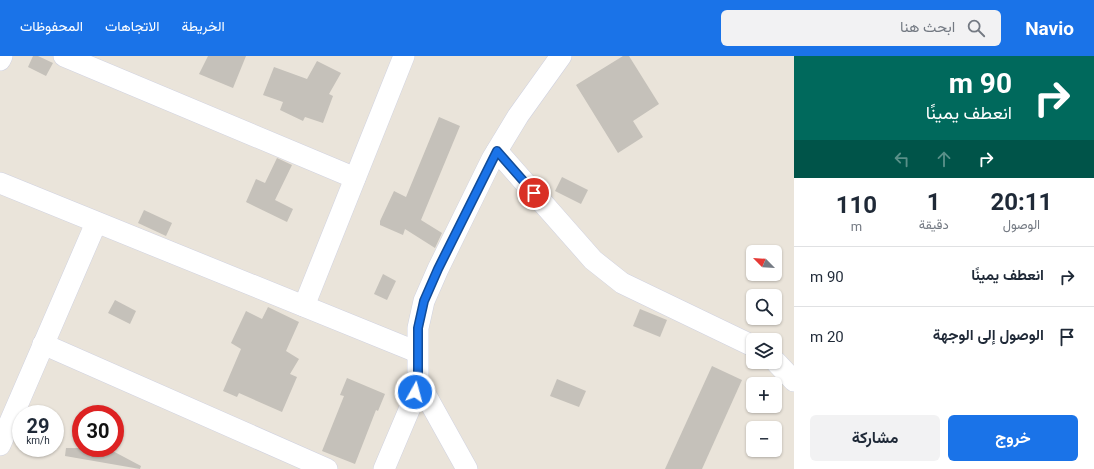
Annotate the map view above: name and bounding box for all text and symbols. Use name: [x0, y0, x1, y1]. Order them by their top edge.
search box: [721, 10, 1001, 46]
icon: search: [965, 17, 987, 39]
text: Navio: [1025, 17, 1074, 40]
text: المحفوظات: [20, 18, 83, 34]
text: الاتجاهات: [105, 18, 159, 34]
text: الخريطة: [181, 18, 225, 34]
text: ابحث هنا: [900, 18, 955, 36]
text: 90 m: [949, 67, 1012, 100]
icon: right: [1026, 72, 1078, 124]
text: انعطف يمينًا: [926, 102, 1012, 123]
icon: left: [891, 148, 913, 170]
icon: ahead: [933, 148, 955, 170]
icon: right: [975, 148, 997, 170]
pin: [517, 176, 551, 210]
icon: arrive: [523, 182, 545, 204]
text: 1: [927, 188, 941, 216]
text: 20:11: [990, 188, 1052, 216]
text: 110: [836, 191, 877, 219]
text: دقيقة: [919, 217, 949, 232]
text: الوصول: [1003, 217, 1040, 232]
text: m: [851, 219, 862, 234]
north arrow: [746, 245, 782, 281]
map controls: [746, 245, 782, 457]
text: انعطف يمينًا: [971, 266, 1044, 284]
icon: right: [1056, 266, 1078, 288]
text: 90 m: [810, 268, 844, 286]
button: search: [746, 289, 782, 325]
text: الوصول إلى الوجهة: [933, 326, 1044, 344]
icon: arrive: [1056, 326, 1078, 348]
text: 20 m: [810, 328, 844, 346]
button: layers: [746, 333, 782, 369]
position arrow: [394, 371, 436, 413]
button: +: [746, 377, 782, 413]
speed limit sign: 30: [72, 405, 124, 457]
text: 29: [27, 414, 49, 438]
button: مشاركة: [810, 415, 940, 461]
button: خروج: [948, 415, 1078, 461]
button: −: [746, 421, 782, 457]
text: km/h: [26, 435, 50, 446]

